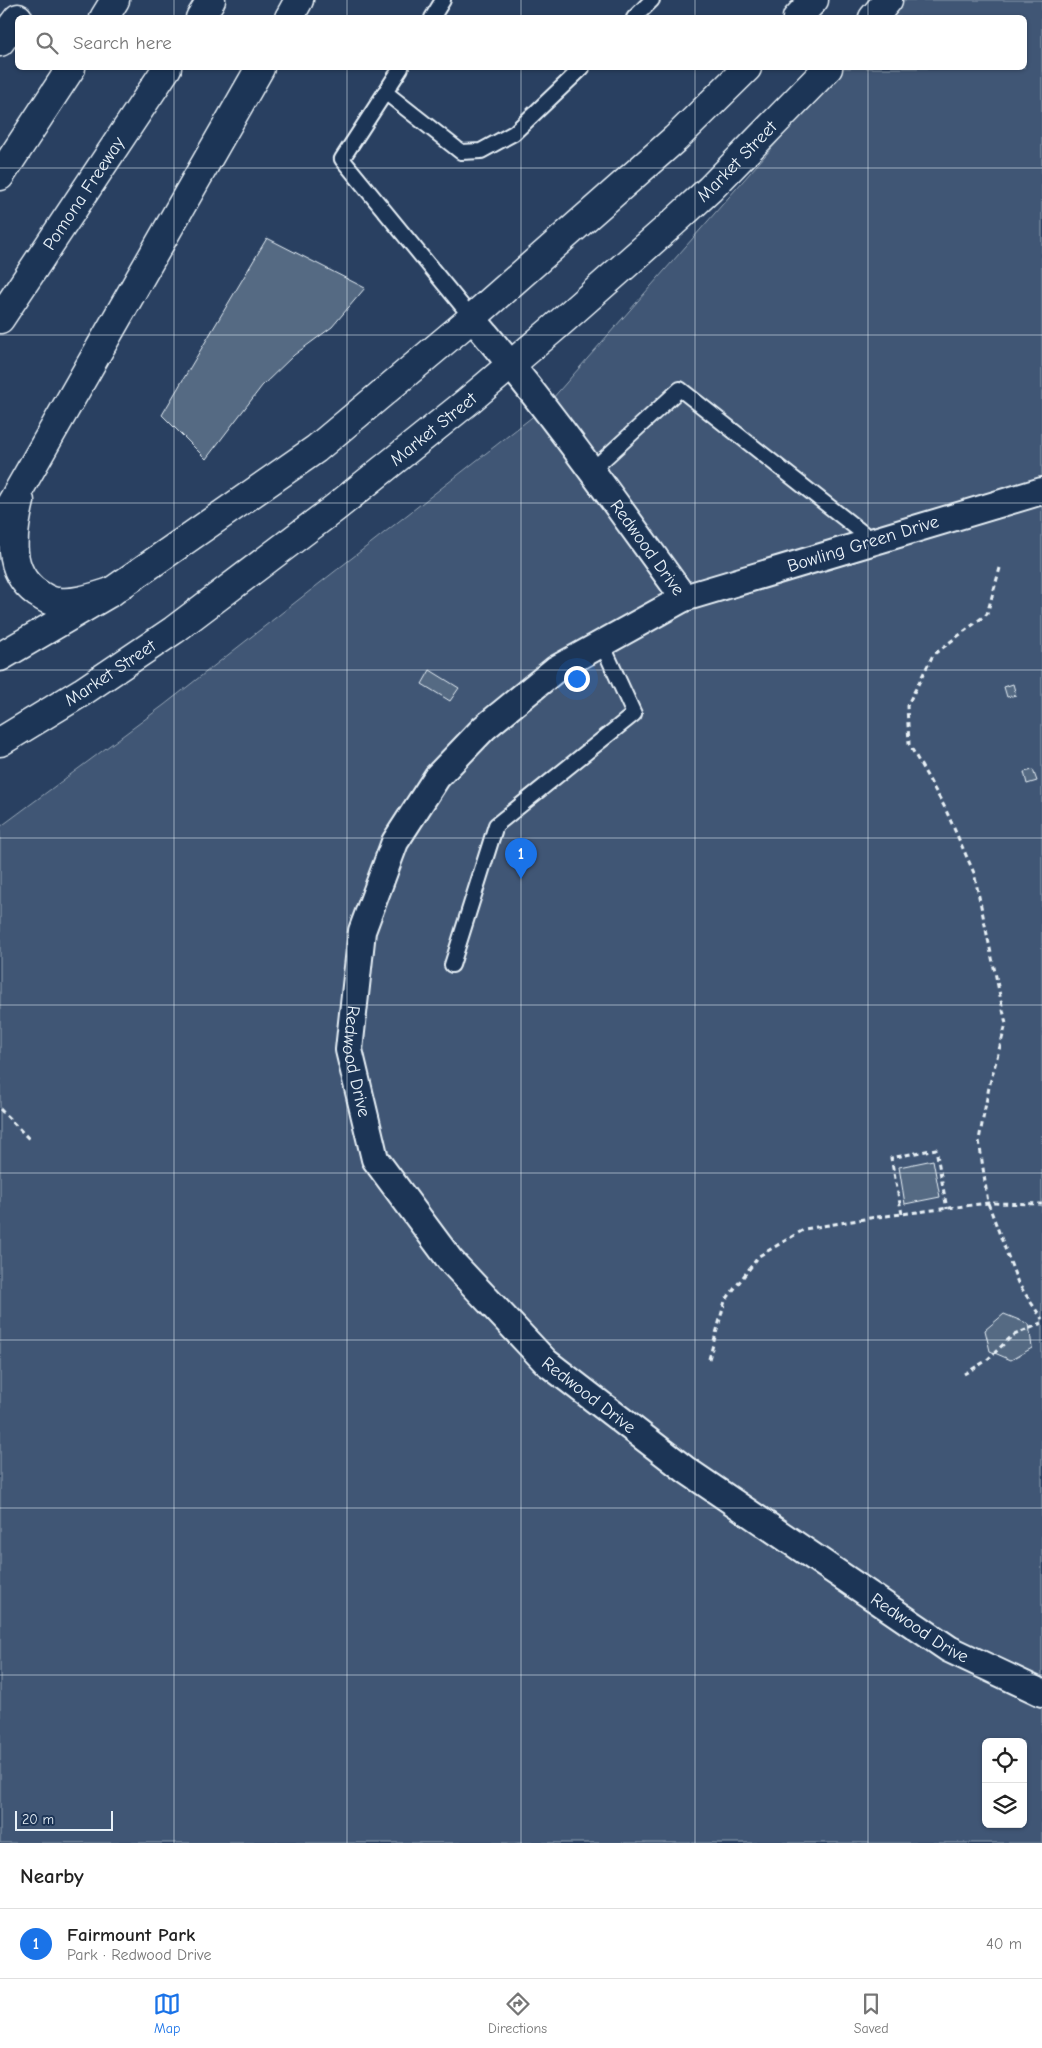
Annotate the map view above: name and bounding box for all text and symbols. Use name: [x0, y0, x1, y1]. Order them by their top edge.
search box: [15, 15, 1027, 70]
icon: search: [33, 29, 61, 57]
text: Search here: [73, 32, 172, 54]
street label: Market Street: [693, 116, 782, 206]
street label: Pomona Freeway: [38, 132, 129, 254]
street label: Market Street: [386, 387, 482, 470]
street label: Redwood Drive: [606, 496, 689, 599]
street label: Bowling Green Drive: [785, 511, 941, 577]
street label: Market Street: [61, 634, 160, 711]
your location: [564, 666, 590, 692]
pin: 1: [505, 838, 537, 879]
street label: Redwood Drive: [338, 1005, 375, 1119]
street label: Redwood Drive: [538, 1352, 640, 1438]
street label: Redwood Drive: [867, 1588, 972, 1667]
map controls: [982, 1738, 1027, 1828]
button: locate: [982, 1738, 1027, 1783]
button: layers: [982, 1783, 1027, 1828]
scale bar: [15, 1808, 112, 1831]
text: 20 m: [22, 1811, 54, 1828]
text: Nearby: [20, 1864, 84, 1888]
text: Fairmount Park: [67, 1924, 195, 1946]
text: 1: [33, 1935, 39, 1953]
text: 40 m: [986, 1935, 1022, 1953]
text: Park · Redwood Drive: [67, 1946, 211, 1964]
tab: Map: [153, 1990, 181, 2037]
tab: Directions: [488, 1990, 547, 2037]
tab: Saved: [854, 1990, 889, 2037]

